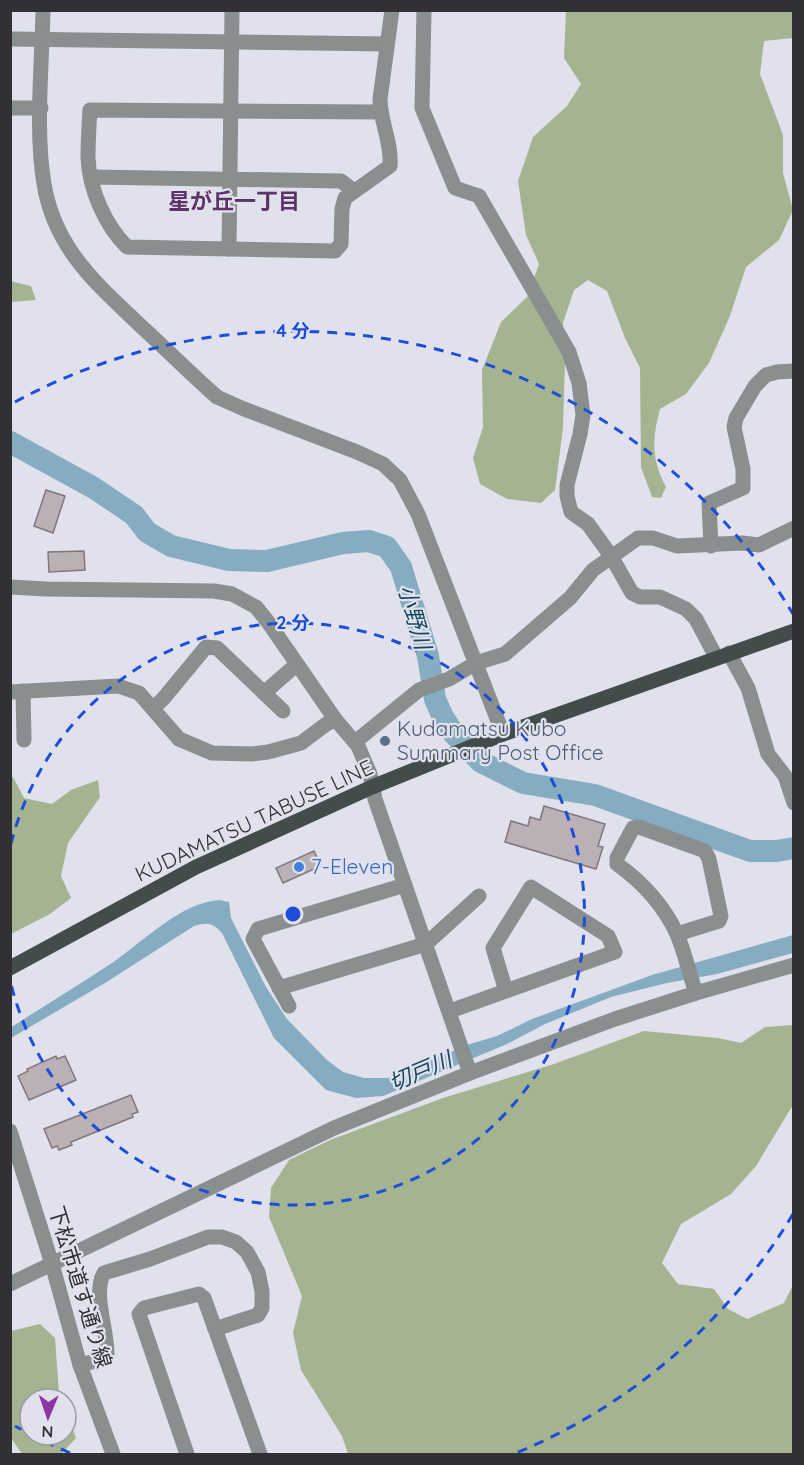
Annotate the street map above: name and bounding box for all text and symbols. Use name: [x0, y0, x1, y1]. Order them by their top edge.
district label: 星が丘一丁目: [168, 187, 300, 215]
text: 4 分: [276, 319, 310, 342]
water label: 小野川: [392, 581, 438, 654]
text: 2 分: [276, 611, 310, 634]
place label: Kudamatsu Kubo Summary Post Office: [397, 715, 604, 765]
marker: Kudamatsu Kubo Summary Post Office: [378, 734, 392, 748]
street label: KUDAMATSU TABUSE LINE: [131, 754, 377, 887]
place label: 7-Eleven: [311, 853, 393, 879]
marker: 7-Eleven: [292, 860, 306, 874]
centre of rings: [283, 904, 303, 924]
water label: 切戸川: [384, 1044, 458, 1097]
street label: 下松市道す通り線: [44, 1203, 118, 1371]
north arrow: [18, 1387, 78, 1447]
text: N: [41, 1422, 54, 1442]

